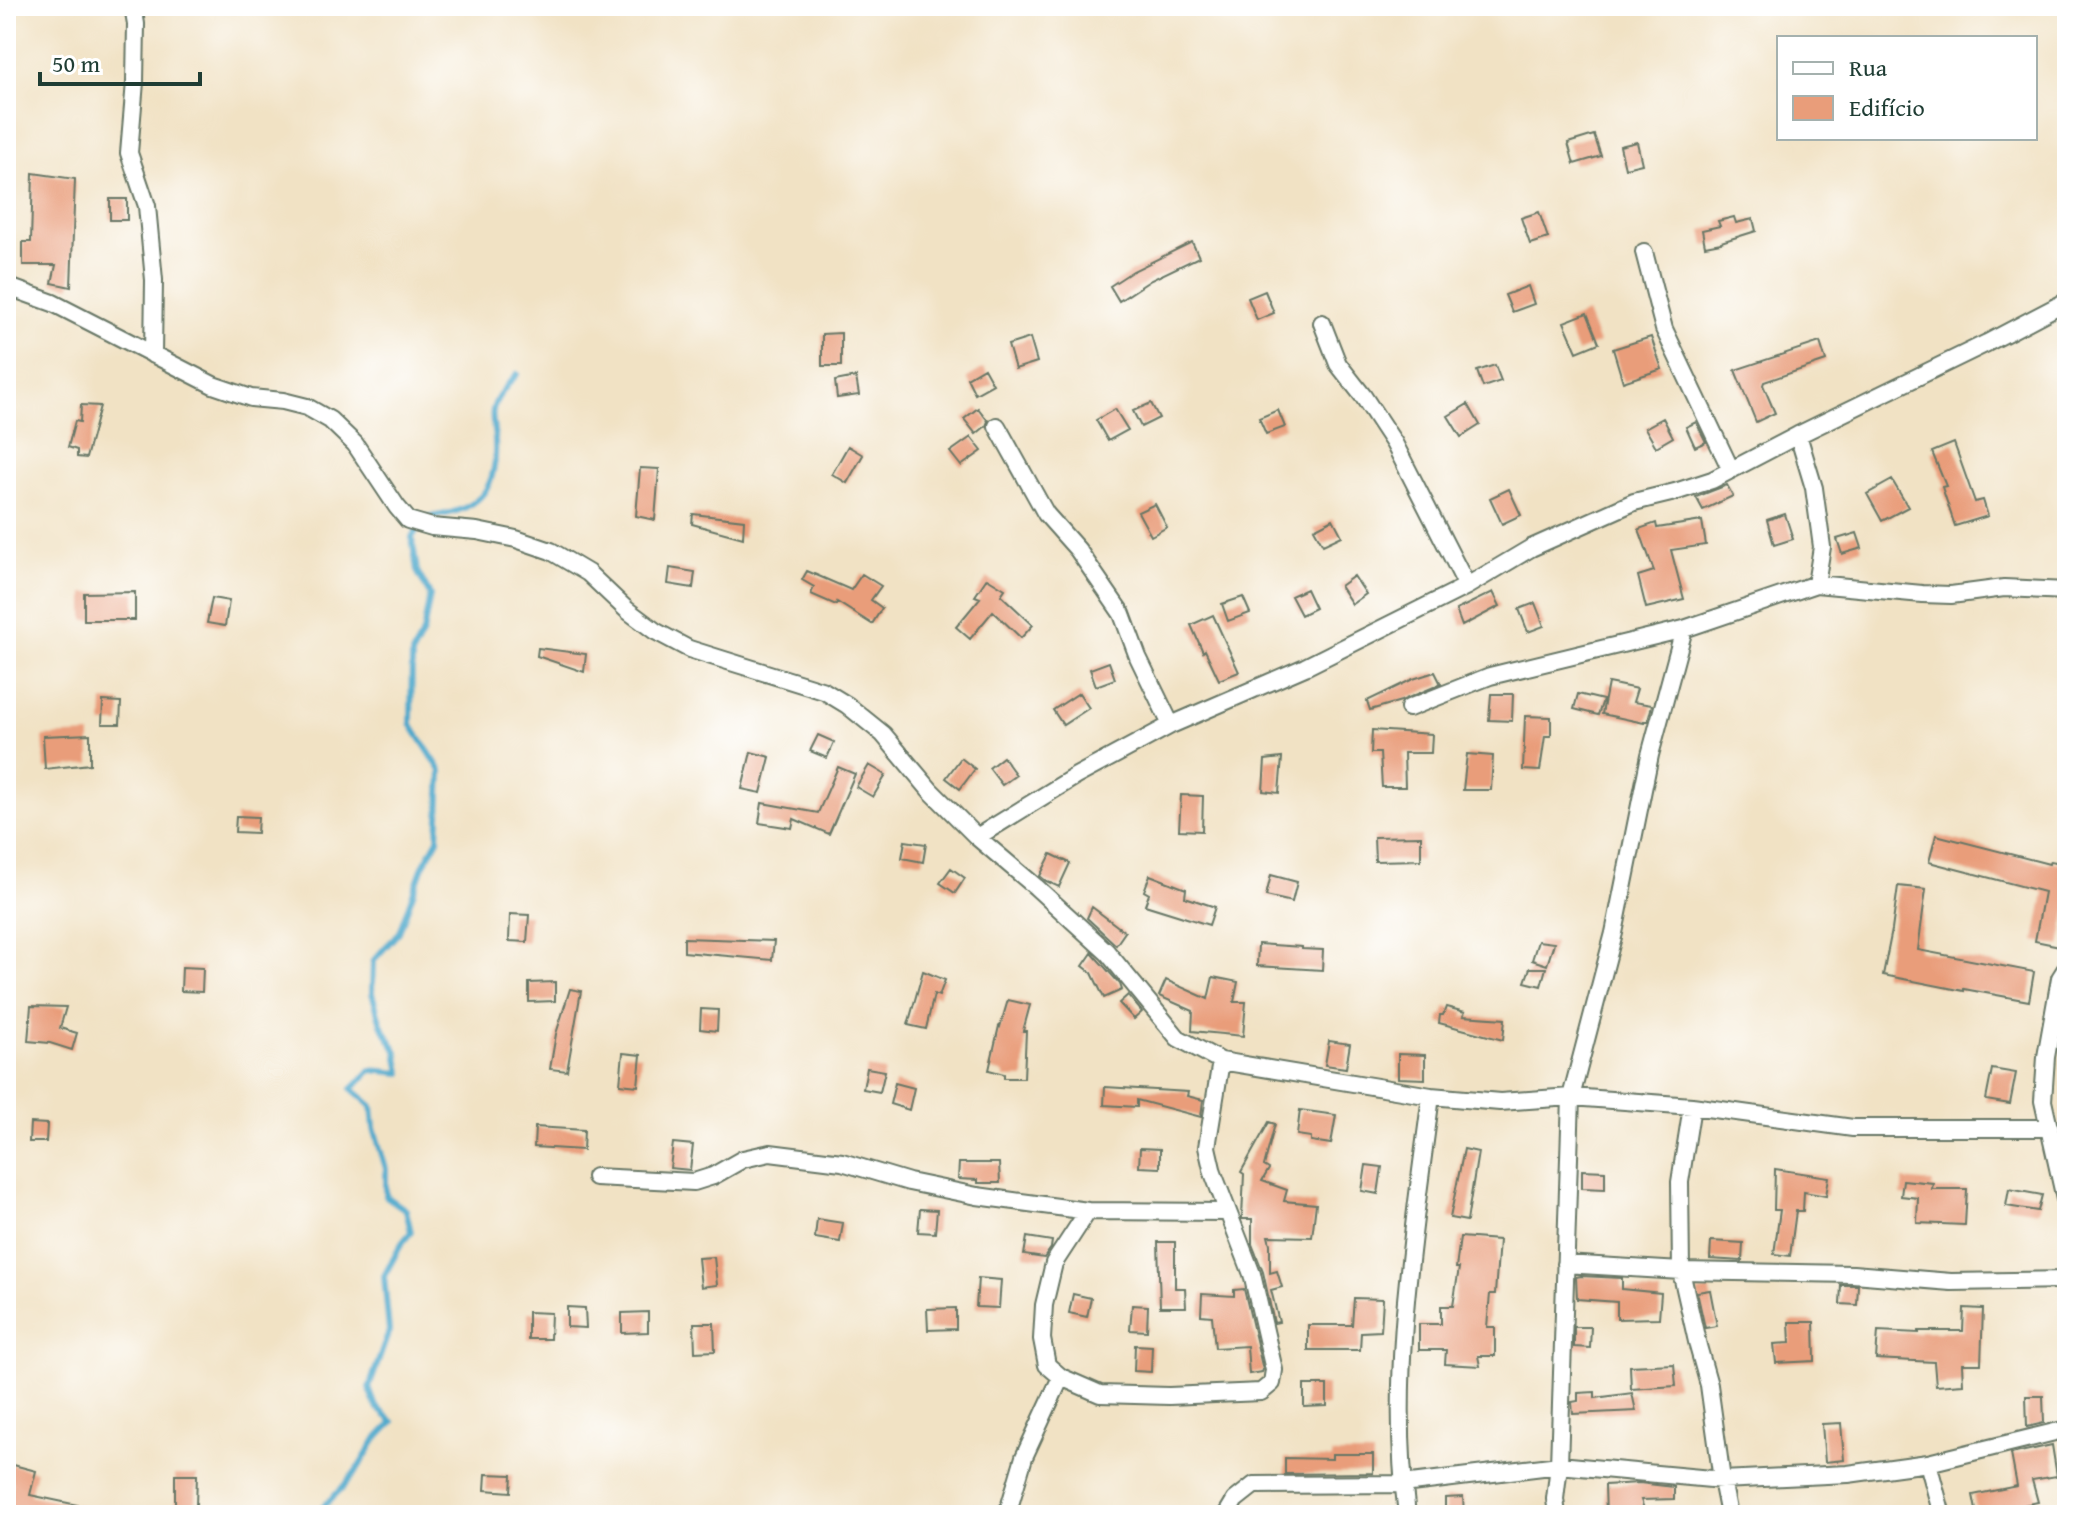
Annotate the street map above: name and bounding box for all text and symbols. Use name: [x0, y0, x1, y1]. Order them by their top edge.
scale bar: [40, 36, 200, 86]
legend: [1777, 36, 2037, 140]
text: 50 m: [52, 46, 100, 81]
text: Rua: [1849, 50, 1888, 85]
text: Edifício: [1849, 90, 1925, 125]

